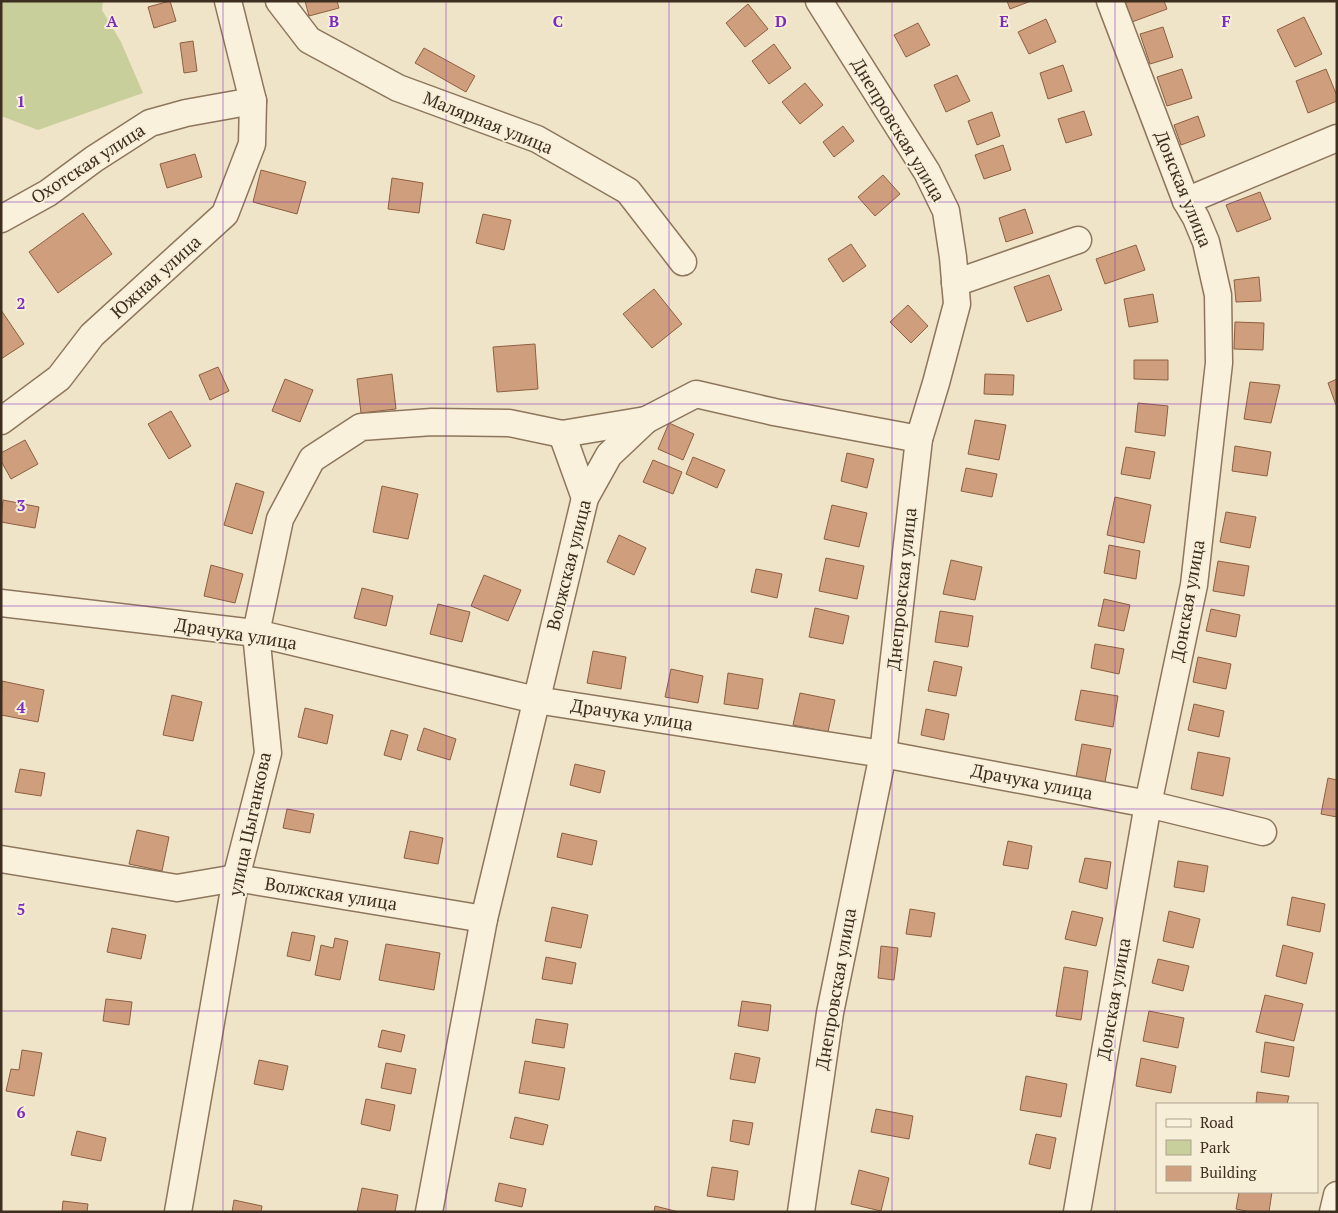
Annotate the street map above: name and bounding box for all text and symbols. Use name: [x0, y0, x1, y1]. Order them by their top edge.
text: A: [106, 10, 118, 32]
text: B: [329, 10, 339, 32]
text: C: [553, 10, 563, 32]
text: D: [775, 10, 787, 32]
text: E: [999, 10, 1009, 32]
text: F: [1221, 10, 1231, 32]
street label: Днепровская улица: [846, 53, 951, 206]
street label: Малярная улица: [420, 85, 557, 159]
text: 1: [16, 90, 26, 112]
street label: Охотская улица: [26, 117, 149, 209]
street label: Донская улица: [1150, 127, 1218, 250]
street label: Южная улица: [105, 229, 206, 323]
text: 2: [16, 292, 26, 314]
text: 3: [16, 494, 26, 516]
street label: Волжская улица: [540, 497, 596, 633]
street label: Днепровская улица: [881, 506, 921, 672]
street label: Донская улица: [1164, 538, 1210, 664]
street label: Драчука улица: [173, 611, 299, 655]
street label: Драчука улица: [569, 692, 695, 736]
text: 4: [16, 696, 26, 718]
street label: улица Цыганкова: [222, 750, 276, 899]
street label: Драчука улица: [969, 757, 1095, 805]
street label: Волжская улица: [263, 871, 399, 915]
text: 5: [16, 898, 26, 920]
street label: Днепровская улица: [809, 906, 861, 1072]
street label: Донская улица: [1090, 936, 1136, 1062]
text: 6: [16, 1101, 26, 1123]
legend: [1156, 1103, 1318, 1193]
text: Road: [1200, 1112, 1233, 1132]
text: Park: [1200, 1137, 1230, 1157]
text: Building: [1200, 1162, 1258, 1182]

